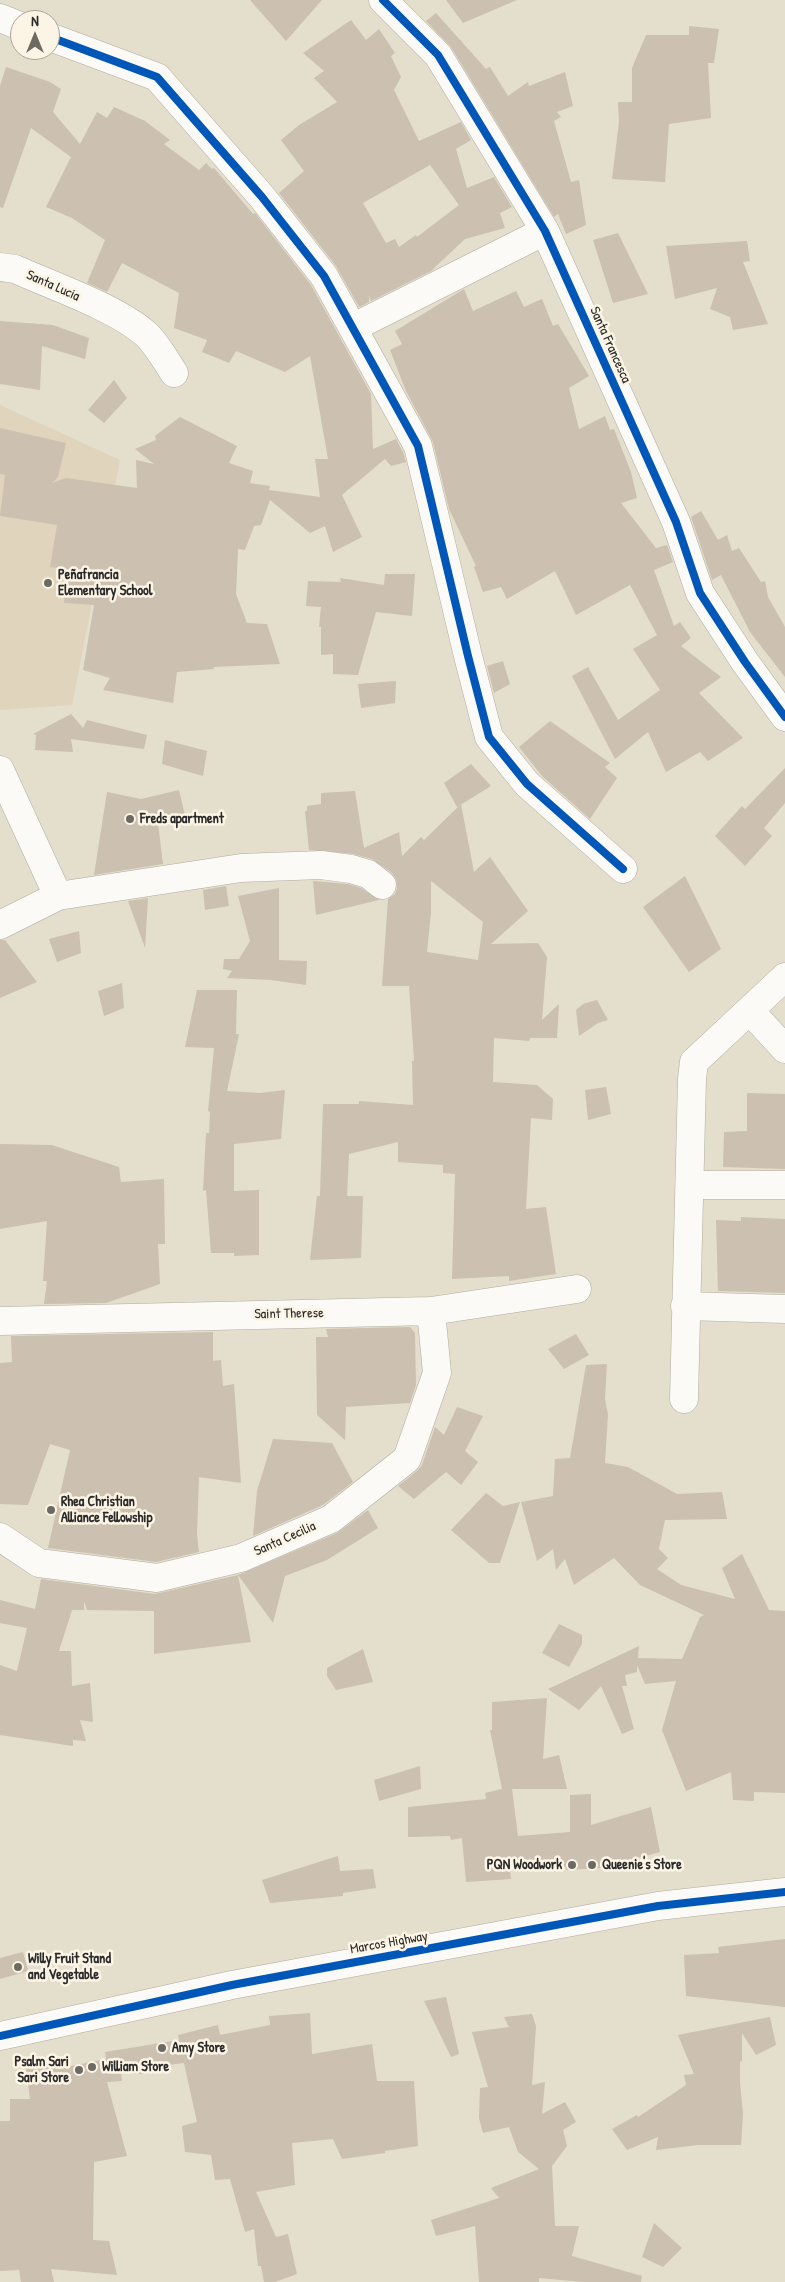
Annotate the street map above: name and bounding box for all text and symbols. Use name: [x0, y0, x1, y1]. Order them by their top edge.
north arrow: [10, 10, 60, 60]
text: N: [31, 11, 39, 30]
street label: Santa Lucia: [24, 267, 82, 305]
street label: Santa Francesca: [586, 304, 634, 386]
place label: Peñafrancia Elementary School: [58, 567, 152, 600]
marker: Peñafrancia Elementary School: [42, 577, 54, 589]
place label: Freds apartment: [140, 811, 224, 827]
marker: Freds apartment: [124, 813, 136, 825]
street label: Saint Therese: [254, 1305, 324, 1323]
place label: Rhea Christian Alliance Fellowship: [61, 1494, 152, 1526]
marker: Rhea Christian Alliance Fellowship: [45, 1504, 57, 1516]
street label: Santa Cecilia: [251, 1518, 319, 1560]
place label: PQN Woodwork: [487, 1857, 562, 1873]
place label: Queenie's Store: [602, 1857, 682, 1873]
marker: PQN Woodwork: [566, 1859, 578, 1871]
marker: Queenie's Store: [586, 1859, 598, 1871]
street label: Marcos Highway: [349, 1928, 429, 1958]
place label: Willy Fruit Stand and Vegetable: [28, 1951, 111, 1984]
marker: Willy Fruit Stand and Vegetable: [12, 1961, 24, 1973]
place label: Amy Store: [172, 2040, 225, 2056]
marker: Amy Store: [156, 2042, 168, 2054]
place label: Psalm Sari Sari Store: [14, 2054, 69, 2086]
place label: William Store: [102, 2059, 169, 2075]
marker: William Store: [86, 2061, 98, 2073]
marker: Psalm Sari Sari Store: [73, 2064, 85, 2076]

